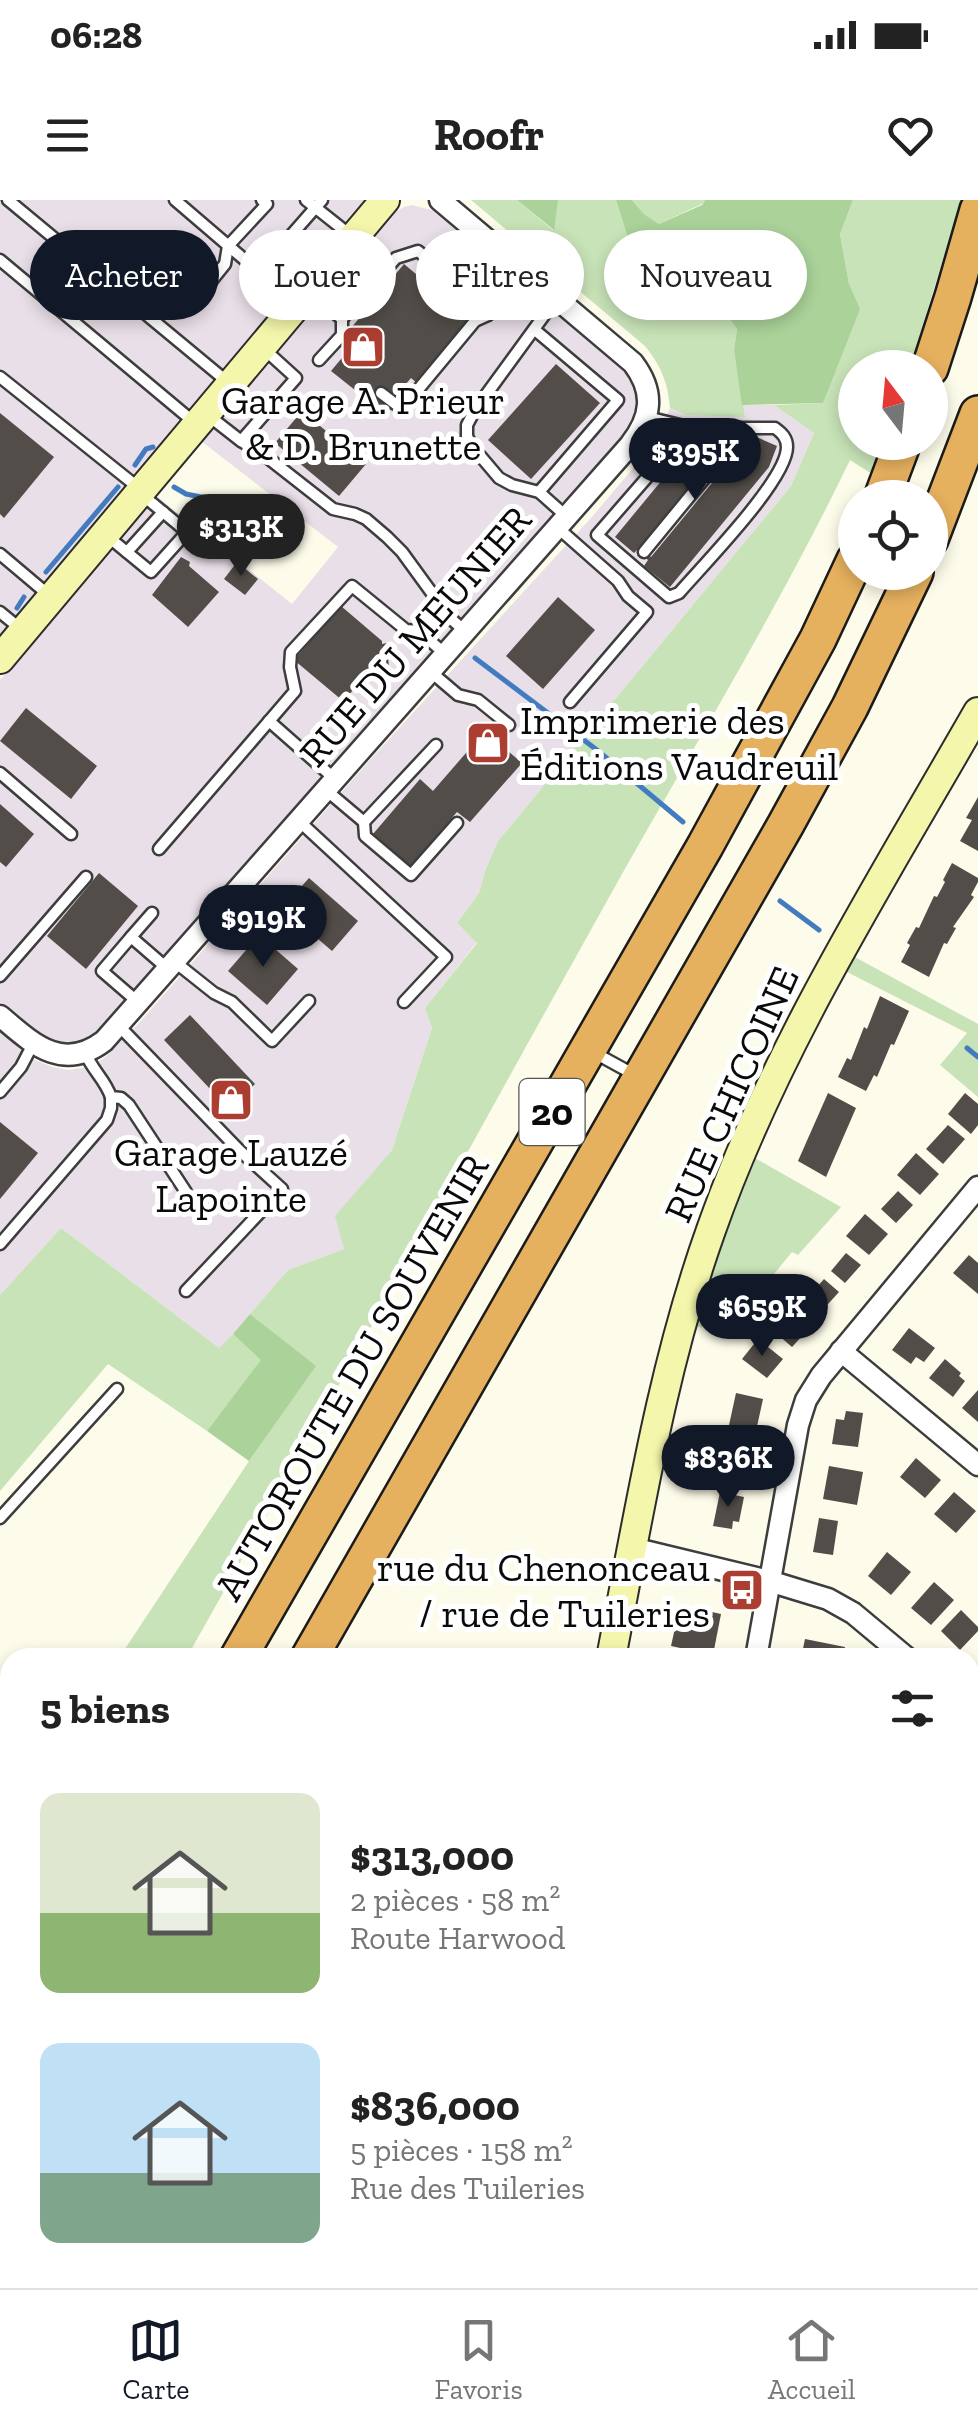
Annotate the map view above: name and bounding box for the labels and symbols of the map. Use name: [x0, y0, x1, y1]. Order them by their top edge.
shop icon: Garage A. Prieur & D. Brunette: [340, 324, 386, 370]
north arrow: [838, 350, 948, 460]
place label: Garage A. Prieur & D. Brunette: [221, 376, 505, 470]
pin: $395K: [625, 418, 765, 503]
pin: $313K: [171, 494, 311, 579]
street label: RUE DU MEUNIER: [289, 496, 541, 776]
place label: Imprimerie des Éditions Vaudreuil: [520, 696, 838, 790]
shop icon: Imprimerie des Éditions Vaudreuil: [465, 720, 511, 766]
pin: $919K: [193, 885, 333, 970]
street label: RUE CHICOINE: [653, 959, 809, 1229]
shop icon: Garage Lauzé Lapointe: [208, 1077, 254, 1123]
road number: 20: [520, 1079, 584, 1145]
place label: Garage Lauzé Lapointe: [114, 1128, 348, 1222]
street label: AUTOROUTE DU SOUVENIR: [204, 1145, 499, 1608]
pin: $659K: [692, 1274, 832, 1359]
pin: $836K: [658, 1425, 798, 1510]
place label: rue du Chenonceau / rue de Tuileries: [377, 1543, 710, 1637]
bus stop icon: rue du Chenonceau / rue de Tuileries: [719, 1567, 765, 1613]

